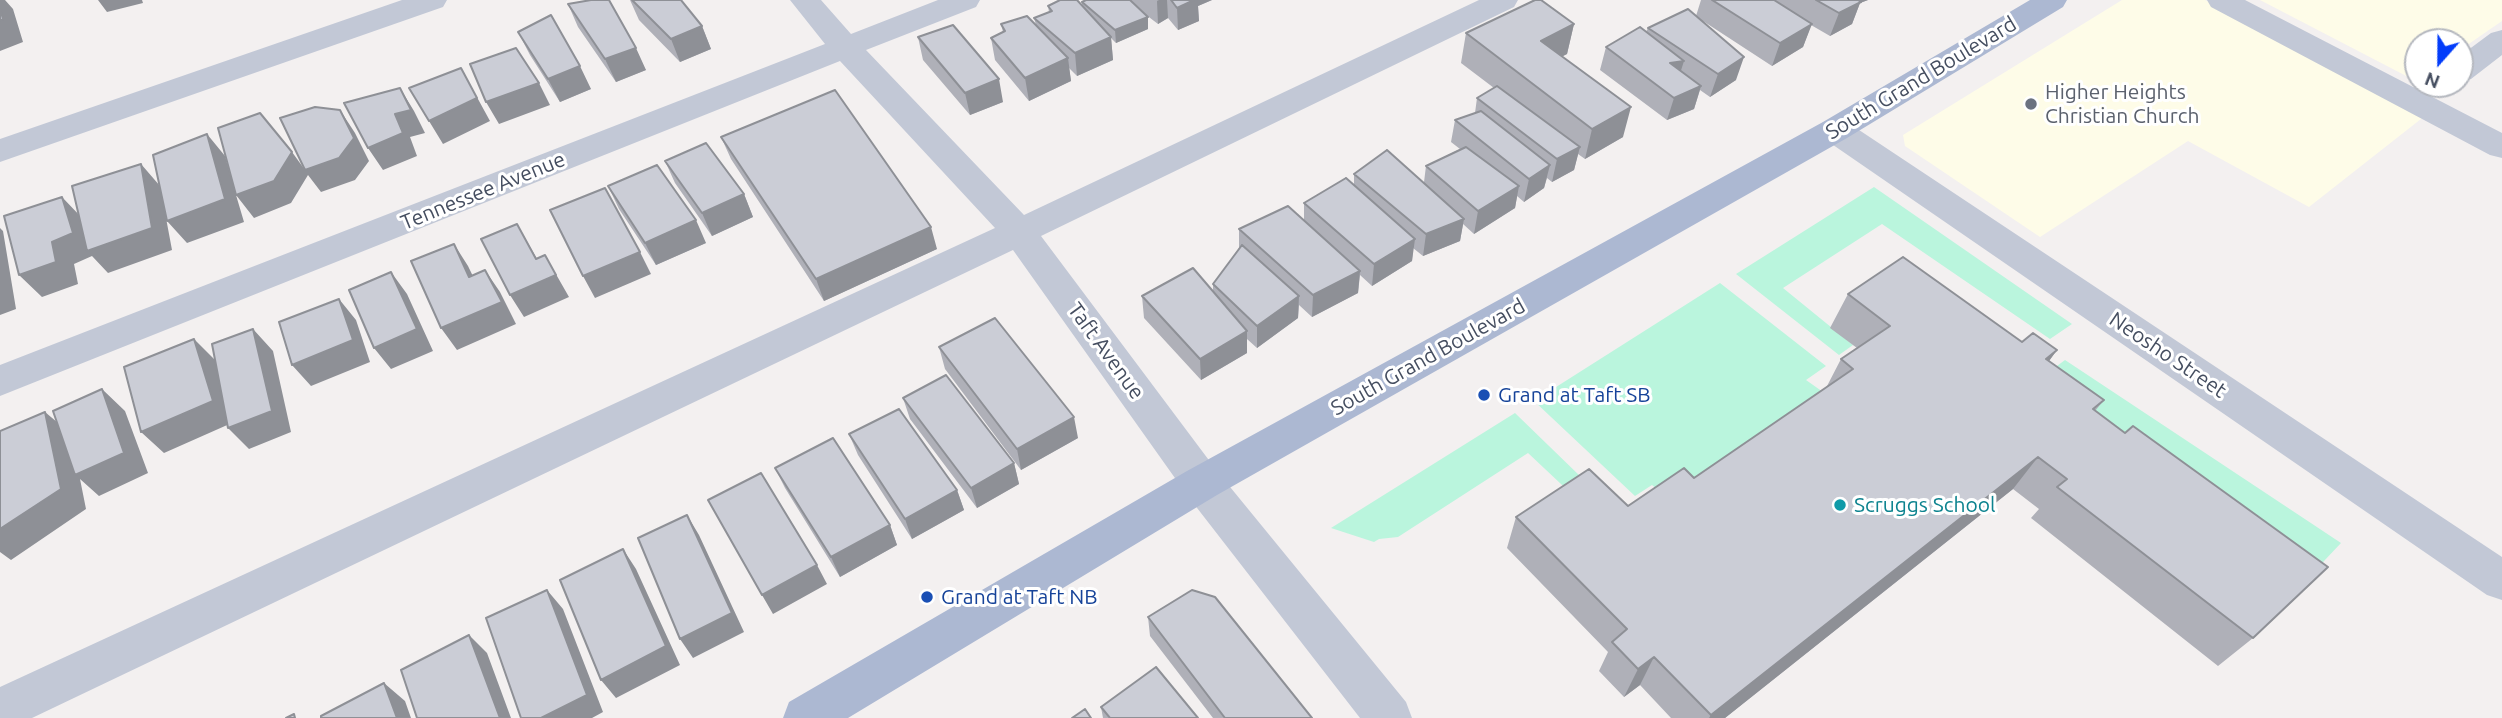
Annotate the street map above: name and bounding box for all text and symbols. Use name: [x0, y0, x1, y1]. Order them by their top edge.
street label: South Grand Boulevard: [1821, 11, 2021, 145]
north arrow: [2404, 28, 2474, 98]
text: N: [2422, 68, 2443, 94]
place label: Higher Heights Christian Church: [2045, 79, 2200, 129]
marker: Higher Heights Christian Church: [2023, 96, 2039, 112]
street label: Tennessee Avenue: [397, 147, 569, 235]
street label: South Grand Boulevard: [1327, 293, 1529, 421]
street label: Taft Avenue: [1062, 298, 1150, 404]
street label: Neosho Street: [2105, 307, 2231, 403]
place label: Grand at Taft SB: [1498, 382, 1651, 408]
marker: Grand at Taft SB: [1476, 387, 1492, 403]
place label: Scruggs School: [1854, 492, 1996, 518]
marker: Scruggs School: [1832, 497, 1848, 513]
place label: Grand at Taft NB: [941, 584, 1098, 610]
marker: Grand at Taft NB: [919, 589, 935, 605]

